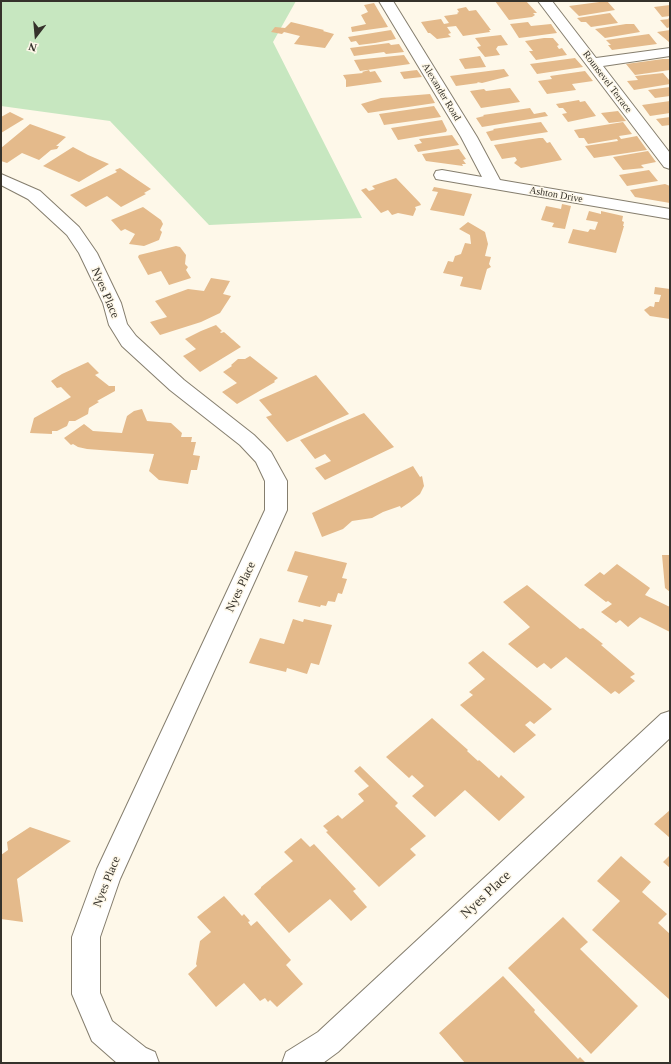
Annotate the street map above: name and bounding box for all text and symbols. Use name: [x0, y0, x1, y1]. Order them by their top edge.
north arrow: [16, 16, 56, 56]
text: N: [27, 41, 38, 54]
street label: Rounsevel Terrace: [580, 49, 634, 115]
street label: Alexander Road: [419, 61, 463, 123]
street label: Ashton Drive: [528, 184, 584, 206]
street label: Nyes Place: [88, 265, 122, 321]
street label: Nyes Place: [223, 560, 259, 614]
street label: Nyes Place: [90, 854, 124, 910]
street label: Nyes Place: [457, 868, 515, 922]

